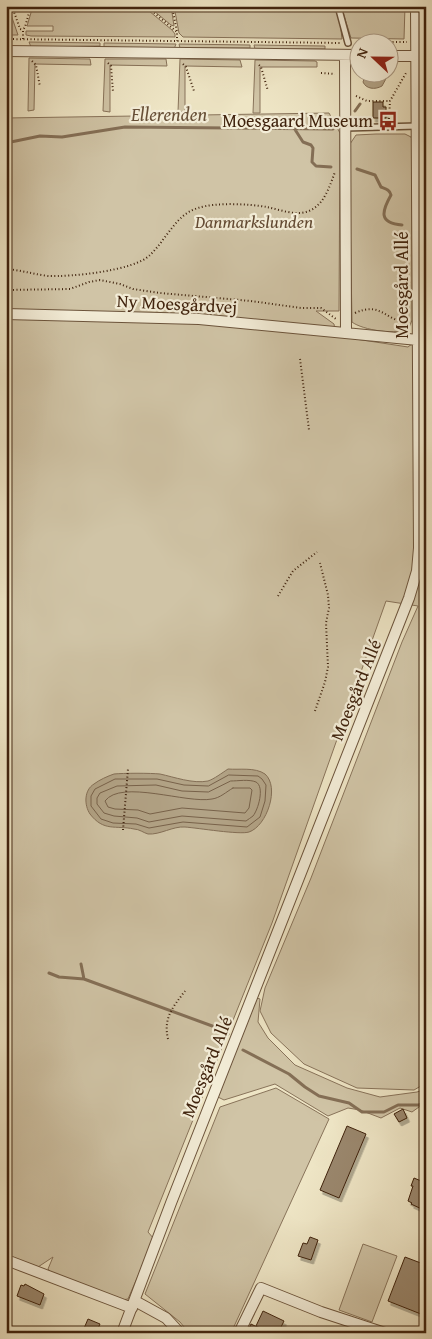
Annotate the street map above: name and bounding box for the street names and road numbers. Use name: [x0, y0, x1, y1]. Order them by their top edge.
street label: Moesgård Allé: [388, 231, 415, 339]
street label: Ny Moesgårdvej: [116, 287, 238, 320]
street label: Moesgård Allé: [323, 635, 388, 745]
street label: Moesgård Allé: [174, 1012, 239, 1122]

